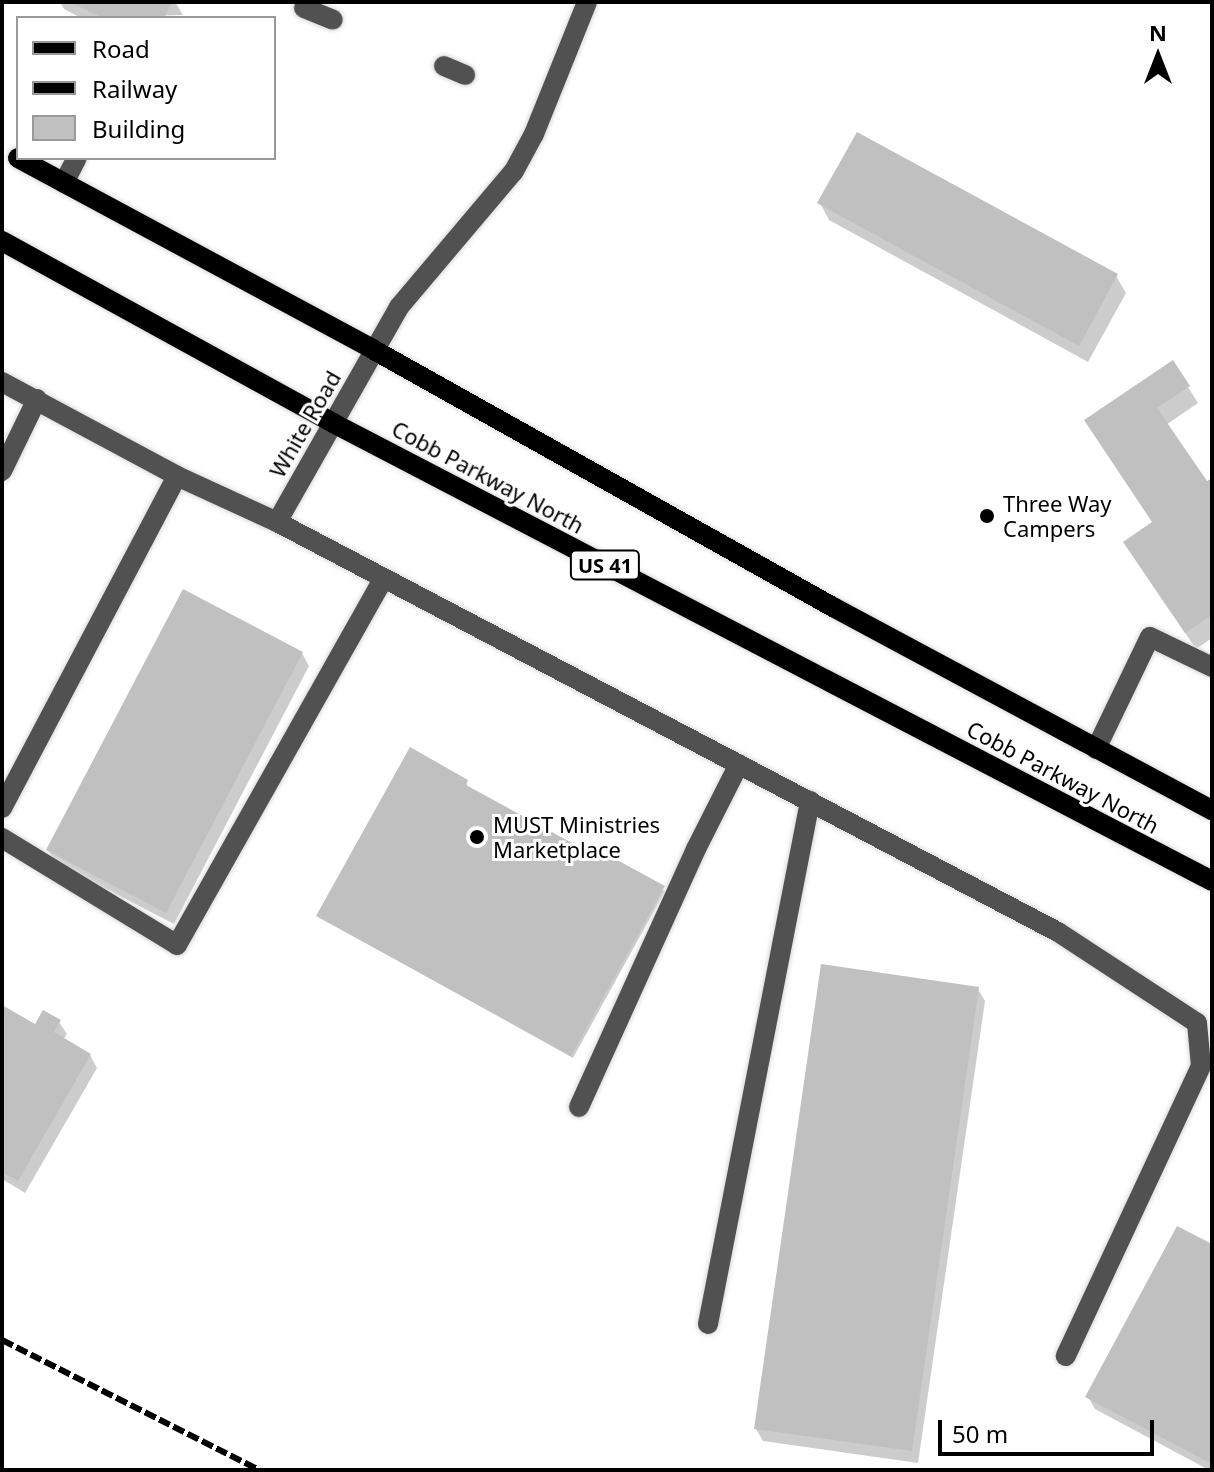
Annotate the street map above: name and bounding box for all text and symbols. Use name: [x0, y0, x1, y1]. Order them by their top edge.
legend: [16, 16, 276, 160]
north arrow: [1118, 16, 1198, 96]
text: N: [1149, 17, 1167, 47]
text: Road: [92, 32, 150, 65]
text: Railway: [92, 72, 177, 105]
text: Building: [92, 112, 185, 145]
street label: White Road: [264, 366, 346, 482]
street label: Cobb Parkway North: [387, 415, 589, 539]
place label: Three Way Campers: [1003, 490, 1112, 542]
marker: Three Way Campers: [978, 507, 996, 525]
road number: US 41: [569, 549, 641, 581]
street label: Cobb Parkway North: [962, 715, 1164, 839]
place label: MUST Ministries Marketplace: [493, 811, 660, 862]
marker: MUST Ministries Marketplace: [468, 828, 486, 846]
scale bar: [942, 1404, 1158, 1454]
text: 50 m: [952, 1417, 1008, 1450]

